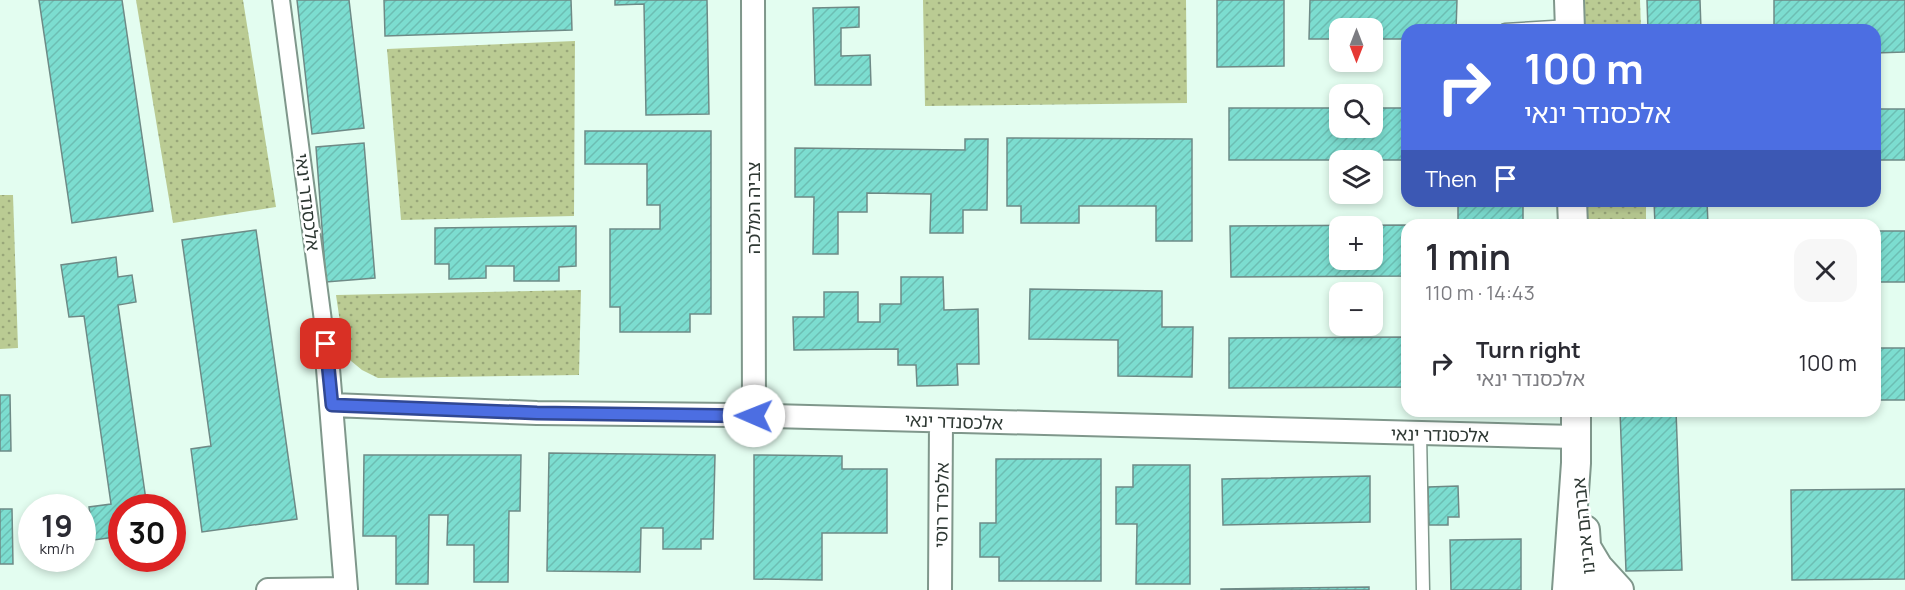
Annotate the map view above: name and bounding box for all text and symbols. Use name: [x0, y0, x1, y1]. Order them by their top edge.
north arrow: [1329, 18, 1383, 72]
map controls: [1329, 18, 1383, 336]
text: 100 m: [1524, 39, 1644, 97]
icon: right: [1425, 48, 1503, 126]
button: search: [1329, 84, 1383, 138]
text: אלכסנדר ינאי: [1524, 94, 1671, 131]
button: layers: [1329, 150, 1383, 204]
street label: אלכסנדר ינאי: [290, 152, 326, 252]
street label: צביה המלכה: [741, 162, 765, 254]
icon: arrive: [1489, 162, 1522, 195]
text: Then: [1425, 164, 1477, 194]
button: +: [1329, 216, 1383, 270]
text: 1 min: [1425, 232, 1511, 281]
button: close: [1794, 239, 1857, 302]
text: 110 m · 14:43: [1425, 279, 1535, 306]
button: −: [1329, 282, 1383, 336]
pin: [300, 318, 351, 369]
icon: arrive: [309, 327, 342, 360]
text: Turn right: [1476, 335, 1581, 365]
icon: right: [1425, 347, 1458, 380]
text: 100 m: [1799, 348, 1857, 378]
text: אלכסנדר ינאי: [1476, 365, 1585, 392]
position arrow: [722, 384, 786, 448]
street label: אלכסנדר ינאי: [905, 407, 1003, 435]
street label: אלכסנדר ינאי: [1391, 421, 1489, 447]
street label: אלפרד רוסי: [928, 462, 954, 548]
street label: אברהם אבינו: [1566, 476, 1600, 576]
speed limit sign: 30: [108, 494, 186, 572]
text: 19: [41, 505, 73, 546]
text: km/h: [40, 538, 74, 559]

